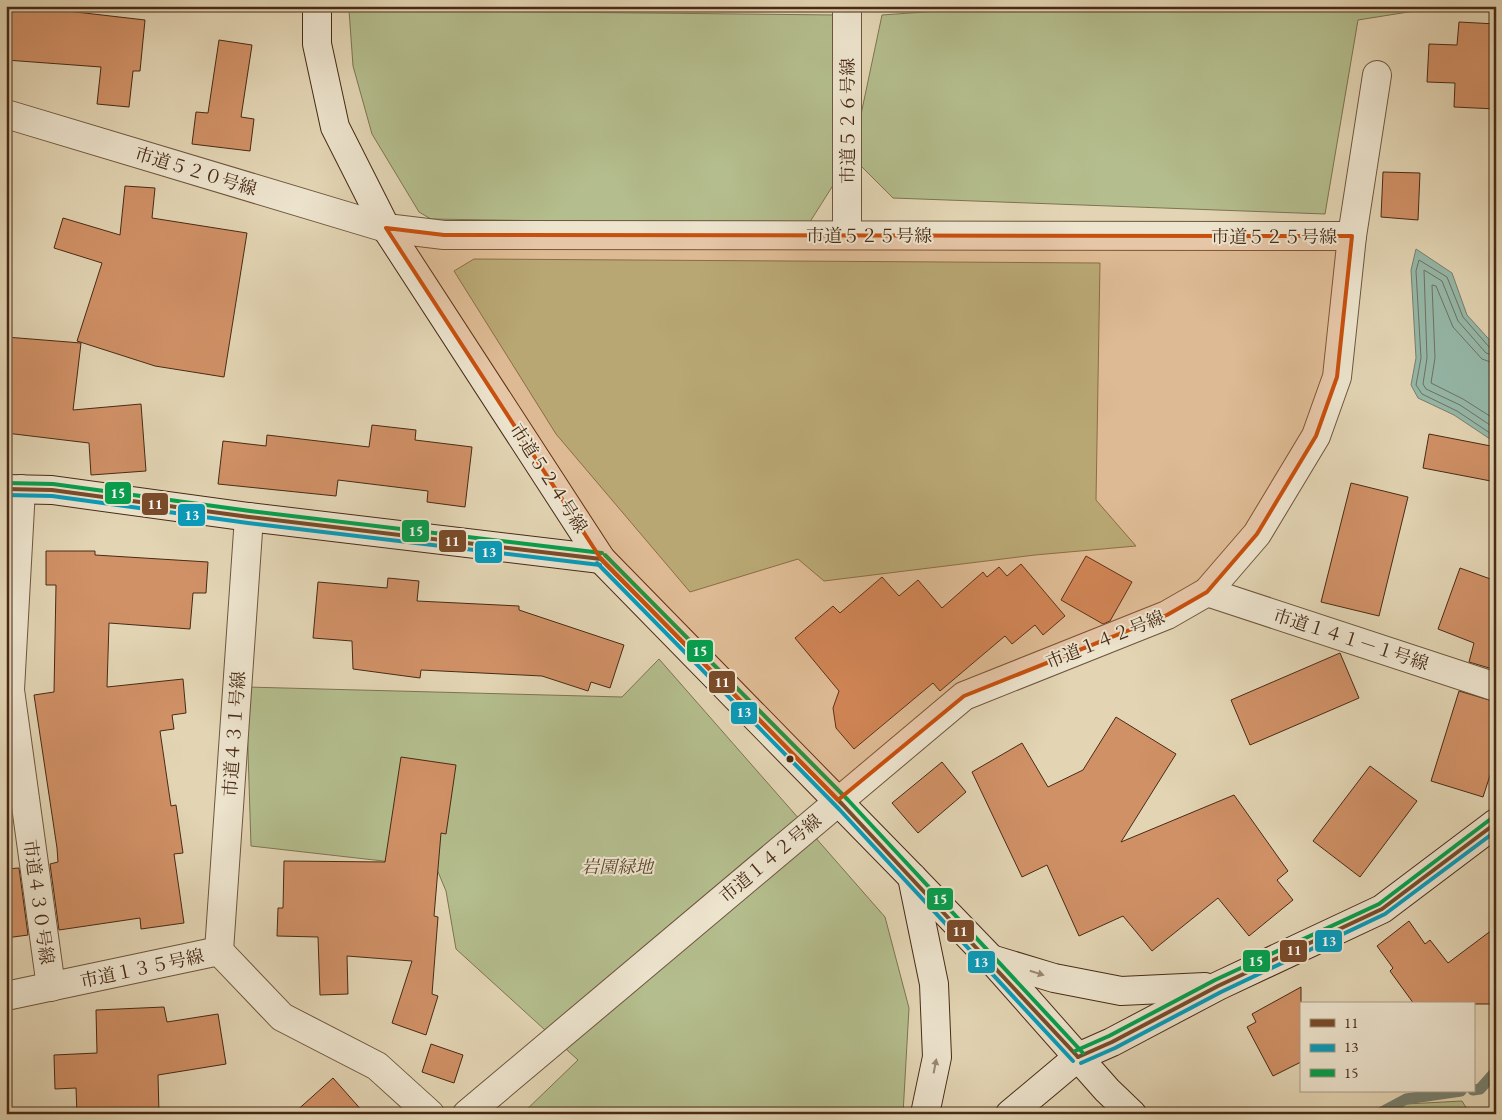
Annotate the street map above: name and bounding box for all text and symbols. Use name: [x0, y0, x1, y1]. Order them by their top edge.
street label: 市道５２６号線: [836, 58, 859, 184]
street label: 市道５２０号線: [132, 142, 260, 200]
street label: 市道５２５号線: [806, 224, 932, 247]
street label: 市道５２５号線: [1211, 225, 1337, 248]
street label: 市道５２４号線: [505, 419, 593, 537]
line badge: 15: [104, 481, 132, 505]
text: 15: [111, 484, 125, 502]
line badge: 11: [141, 492, 169, 516]
text: 11: [148, 495, 162, 513]
line badge: 13: [177, 503, 206, 527]
text: 13: [185, 506, 199, 524]
line badge: 15: [401, 519, 430, 543]
text: 15: [409, 522, 423, 540]
line badge: 11: [438, 529, 467, 553]
text: 11: [445, 532, 459, 550]
line badge: 13: [474, 540, 503, 564]
text: 13: [482, 543, 496, 561]
street label: 市道１４１－１号線: [1270, 603, 1432, 675]
street label: 市道１４２号線: [1042, 605, 1168, 673]
line badge: 15: [686, 639, 714, 663]
text: 15: [693, 642, 707, 660]
street label: 市道４３１号線: [218, 670, 250, 798]
line badge: 11: [708, 670, 736, 694]
text: 11: [715, 673, 729, 691]
line badge: 13: [730, 701, 758, 725]
text: 13: [737, 703, 751, 721]
unlabelled marker: [785, 754, 795, 764]
street label: 市道１４２号線: [714, 809, 826, 907]
street label: 市道４３０号線: [19, 838, 59, 966]
park label: 岩園緑地: [581, 855, 655, 878]
line badge: 15: [926, 887, 954, 911]
text: 15: [933, 890, 947, 908]
line badge: 11: [946, 919, 975, 943]
text: 11: [953, 922, 967, 940]
line badge: 13: [1314, 929, 1343, 953]
text: 13: [1322, 932, 1336, 950]
line badge: 11: [1279, 939, 1308, 963]
text: 11: [1287, 941, 1301, 959]
street label: 市道１３５号線: [78, 944, 206, 992]
line badge: 15: [1242, 949, 1271, 973]
line badge: 13: [967, 950, 996, 974]
text: 15: [1249, 952, 1263, 970]
text: 13: [974, 953, 988, 971]
one-way arrow: [1030, 970, 1045, 978]
legend: [1300, 1002, 1474, 1092]
text: 11: [1344, 1013, 1358, 1032]
text: 13: [1344, 1037, 1358, 1056]
one-way arrow: [931, 1058, 939, 1074]
text: 15: [1344, 1063, 1358, 1082]

